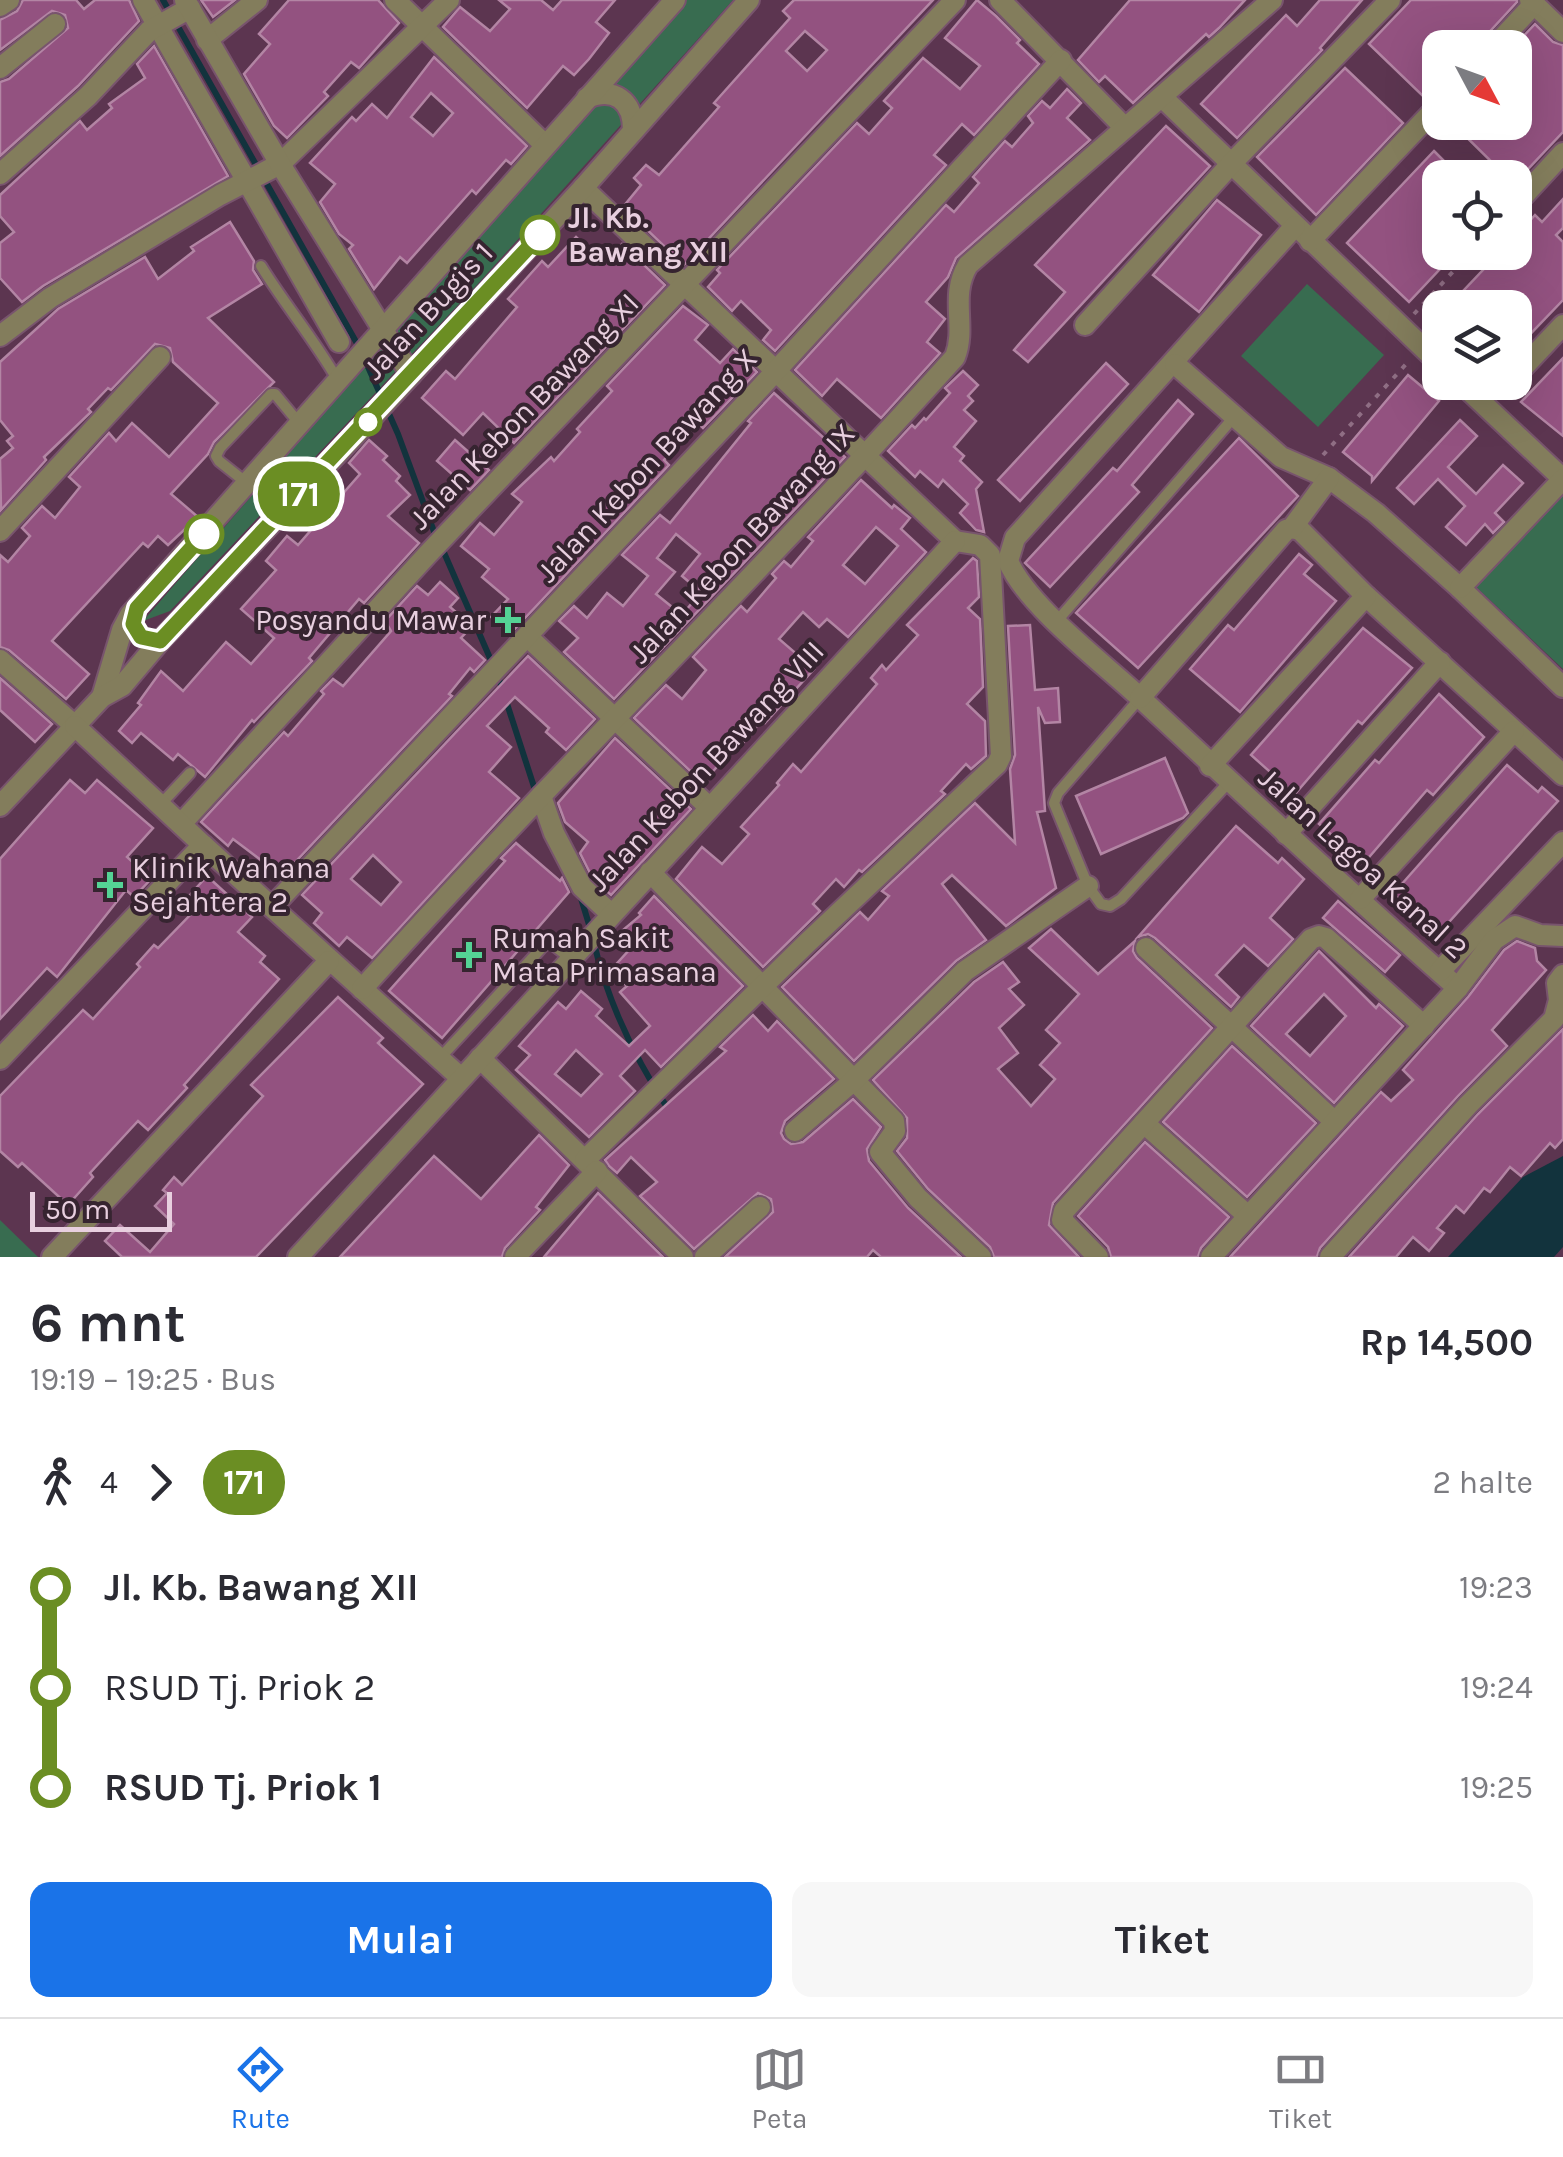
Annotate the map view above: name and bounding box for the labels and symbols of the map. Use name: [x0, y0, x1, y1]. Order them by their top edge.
north arrow: [1422, 30, 1532, 140]
place label: Jl. Kb. Bawang XII: [568, 200, 728, 270]
marker: Jl. Kb. Bawang XII: [521, 216, 559, 254]
street label: Jalan Bugis 1: [355, 235, 501, 387]
street label: Jalan Kebon Bawang XI: [402, 285, 646, 537]
street label: Jalan Kebon Bawang X: [529, 341, 765, 589]
unlabelled marker: [355, 409, 381, 435]
street label: Jalan Kebon Bawang IX: [621, 416, 863, 670]
line badge: 171: [242, 462, 356, 526]
unlabelled marker: [185, 515, 223, 553]
place label: Posyandu Mawar: [255, 602, 486, 638]
marker: Posyandu Mawar: [495, 607, 521, 633]
street label: Jalan Kebon Bawang VIII: [580, 633, 832, 899]
street label: Jalan Lagoa Kanal 2: [1251, 760, 1475, 966]
place label: Klinik Wahana Sejahtera 2: [132, 850, 330, 920]
marker: Klinik Wahana Sejahtera 2: [97, 872, 123, 898]
place label: Rumah Sakit Mata Primasana: [492, 920, 717, 990]
marker: Rumah Sakit Mata Primasana: [456, 942, 482, 968]
scale bar: [30, 1187, 172, 1232]

